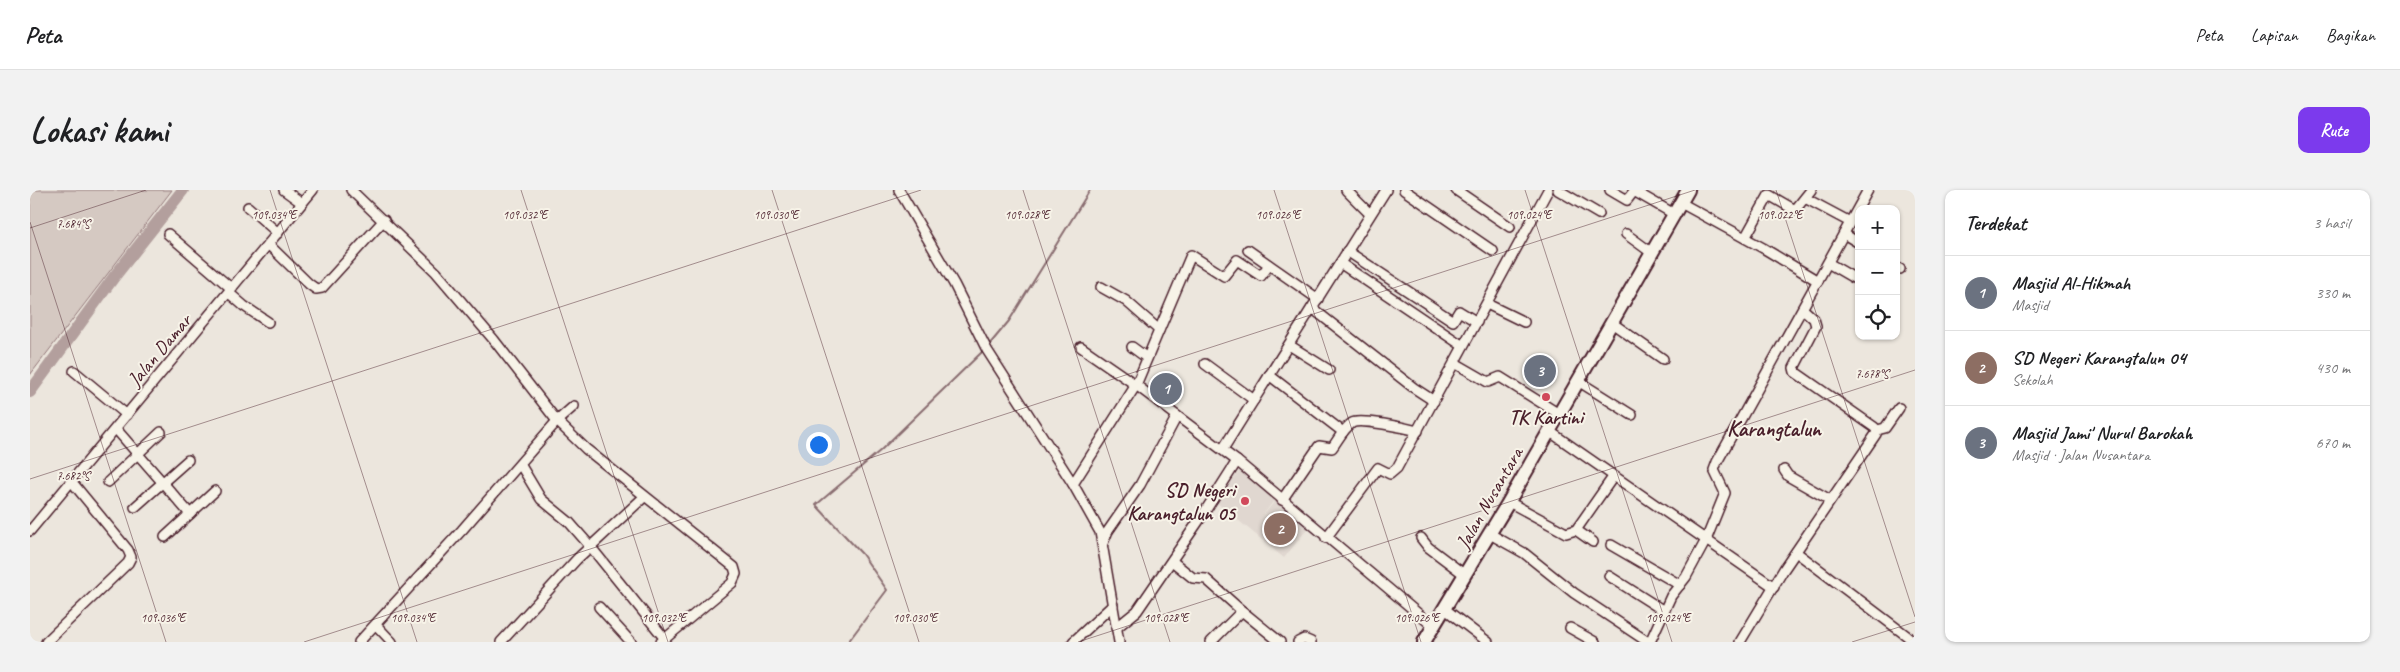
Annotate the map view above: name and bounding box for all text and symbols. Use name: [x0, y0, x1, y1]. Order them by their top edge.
text: Peta: [25, 20, 62, 50]
text: Peta: [2196, 24, 2223, 46]
text: Lapisan: [2251, 24, 2298, 46]
text: Bagikan: [2326, 24, 2375, 46]
button: Rute: [2298, 107, 2370, 153]
text: Lokasi kami: [30, 108, 168, 153]
map controls: [1855, 205, 1900, 340]
button: +: [1855, 205, 1900, 250]
text: 109.034°E: [252, 207, 298, 223]
text: 109.032°E: [503, 207, 549, 223]
text: 109.030°E: [754, 207, 800, 223]
text: 109.028°E: [1005, 207, 1051, 223]
text: 109.026°E: [1256, 207, 1302, 223]
text: 109.024°E: [1507, 207, 1553, 223]
text: 109.022°E: [1758, 207, 1804, 223]
text: Terdekat: [1965, 210, 2026, 236]
text: 3 hasil: [2313, 213, 2350, 233]
text: 7.684°S: [56, 216, 92, 232]
button: −: [1855, 250, 1900, 295]
text: Masjid Al-Hikmah: [2012, 271, 2130, 295]
text: 1: [1977, 283, 1985, 303]
text: 330 m: [2316, 283, 2350, 303]
button: locate: [1855, 295, 1900, 340]
text: Masjid: [2012, 295, 2049, 315]
street label: Jalan Damar: [121, 308, 198, 392]
text: SD Negeri Karangtalun 04: [2012, 346, 2186, 370]
pin: 3: [1524, 352, 1556, 390]
text: 2: [1977, 358, 1985, 378]
text: 430 m: [2316, 358, 2350, 378]
text: 7.678°S: [1855, 366, 1891, 382]
pin: 1: [1150, 370, 1182, 408]
text: Sekolah: [2012, 370, 2053, 390]
marker: TK Kartini: [1540, 391, 1552, 403]
place label: TK Kartini: [1509, 405, 1586, 430]
district label: Karangtalun: [1727, 415, 1823, 443]
text: Masjid Jami' Nurul Barokah: [2012, 421, 2192, 445]
your location: [806, 432, 832, 458]
text: 3: [1977, 433, 1985, 453]
text: 670 m: [2316, 433, 2350, 453]
street label: Jalan Nusantara: [1450, 441, 1529, 554]
text: Masjid · Jalan Nusantara: [2012, 445, 2150, 465]
text: 7.682°S: [56, 468, 92, 484]
place label: SD Negeri Karangtalun 05: [1127, 478, 1238, 526]
marker: SD Negeri Karangtalun 05: [1239, 495, 1251, 507]
pin: 2: [1264, 510, 1296, 548]
text: 109.036°E: [141, 610, 187, 626]
text: 109.034°E: [391, 610, 437, 626]
text: 109.032°E: [642, 610, 688, 626]
text: 109.030°E: [893, 610, 939, 626]
text: 109.028°E: [1144, 610, 1190, 626]
text: 109.026°E: [1395, 610, 1441, 626]
text: 109.024°E: [1646, 610, 1692, 626]

